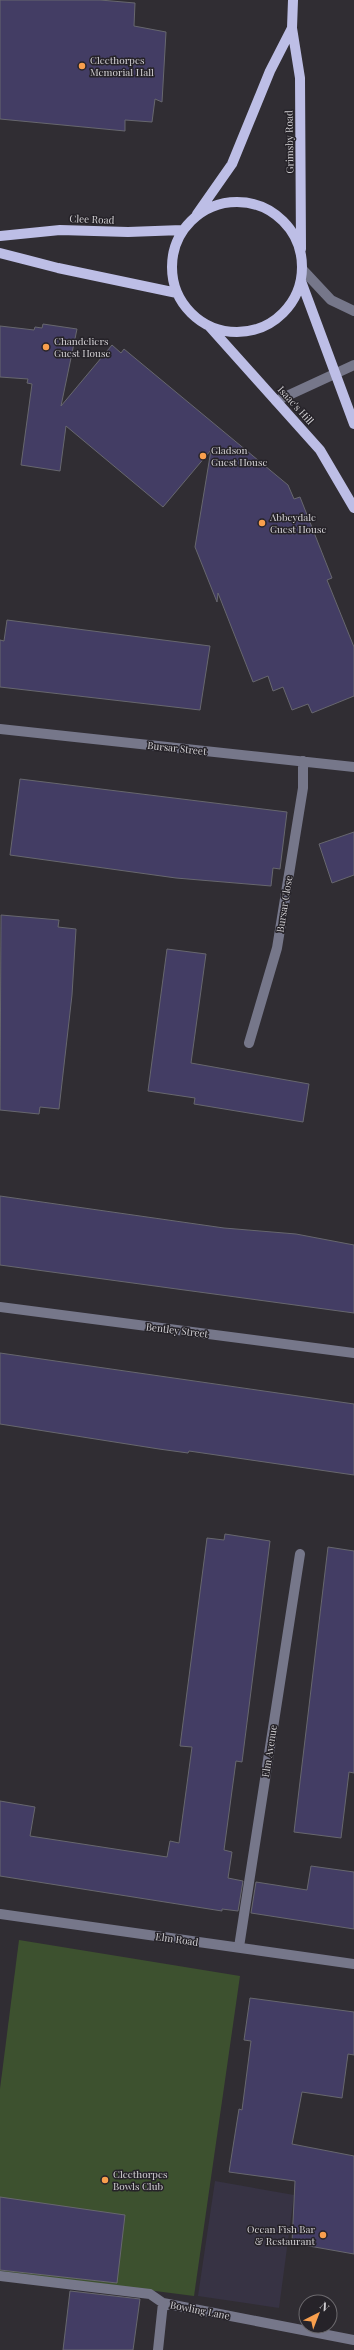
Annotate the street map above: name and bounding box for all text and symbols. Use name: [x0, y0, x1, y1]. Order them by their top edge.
place label: Cleethorpes Memorial Hall: [90, 53, 154, 79]
marker: Cleethorpes Memorial Hall: [77, 61, 87, 71]
street label: Grimsby Road: [281, 110, 297, 174]
street label: Clee Road: [69, 211, 115, 227]
place label: Chandeliers Guest House: [54, 334, 110, 360]
marker: Chandeliers Guest House: [41, 342, 51, 352]
street label: Isaac's Hill: [275, 383, 317, 428]
place label: Gladson Guest House: [211, 443, 267, 469]
marker: Gladson Guest House: [198, 451, 208, 461]
place label: Abbeydale Guest House: [269, 510, 326, 536]
marker: Abbeydale Guest House: [257, 518, 267, 528]
street label: Bursar Street: [147, 738, 208, 758]
street label: Bursar Close: [273, 875, 295, 933]
street label: Bentley Street: [145, 1319, 209, 1341]
street label: Elm Avenue: [258, 1724, 280, 1778]
street label: Elm Road: [155, 1929, 199, 1949]
place label: Cleethorpes Bowls Club: [113, 2167, 167, 2193]
marker: Cleethorpes Bowls Club: [100, 2175, 110, 2185]
place label: Ocean Fish Bar & Restaurant: [247, 2222, 316, 2248]
marker: Ocean Fish Bar & Restaurant: [318, 2230, 328, 2240]
north arrow: [298, 2294, 338, 2334]
street label: Bowling Lane: [169, 2297, 231, 2323]
text: N: [317, 2298, 333, 2314]

